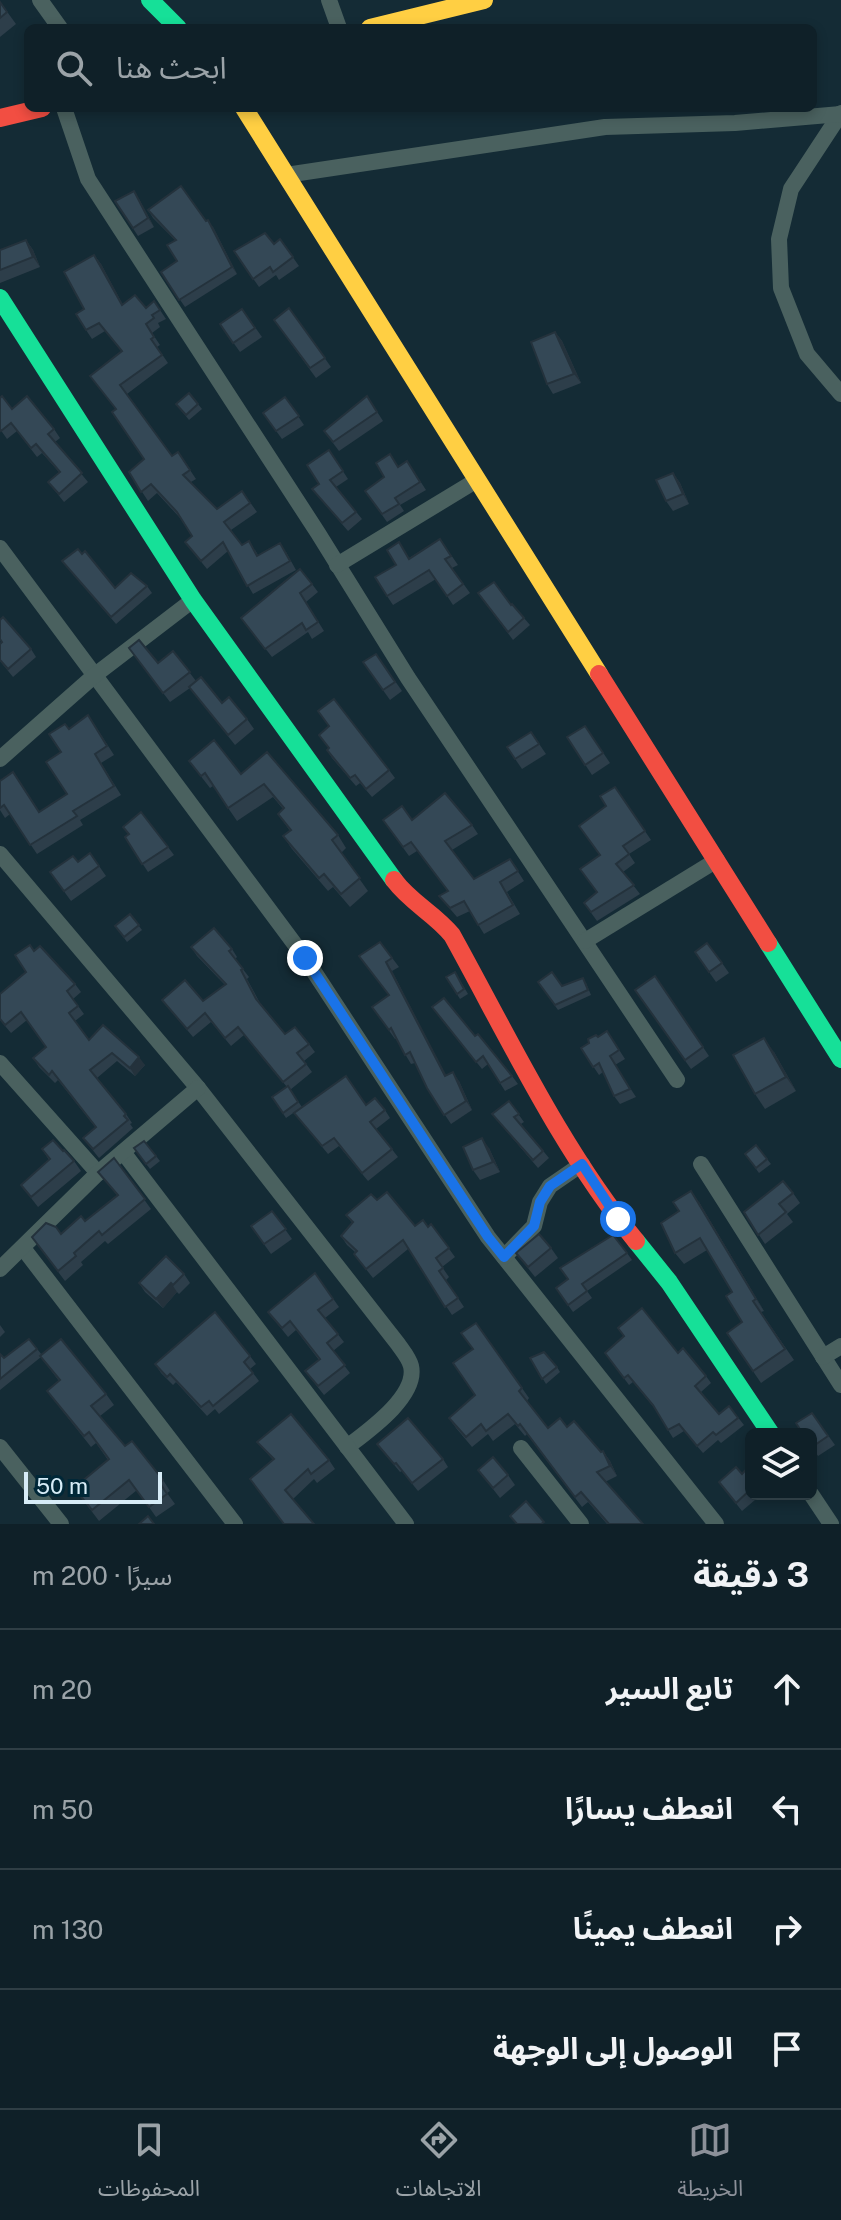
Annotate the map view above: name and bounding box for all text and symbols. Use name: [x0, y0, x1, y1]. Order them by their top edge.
search box: [24, 24, 817, 112]
icon: search: [52, 46, 96, 90]
text: ابحث هنا: [116, 49, 227, 85]
route end: [287, 940, 323, 976]
route start: [600, 1201, 636, 1237]
map controls: [745, 1428, 817, 1500]
button: layers: [745, 1428, 817, 1500]
scale bar: [24, 1468, 162, 1504]
text: 50 m: [36, 1473, 88, 1499]
text: 3 دقيقة: [693, 1555, 809, 1595]
text: سيرًا · 200 m: [32, 1560, 172, 1591]
icon: ahead: [765, 1667, 809, 1711]
text: تابع السير: [606, 1670, 733, 1706]
text: 20 m: [32, 1674, 92, 1705]
icon: left: [765, 1787, 809, 1831]
text: انعطف يسارًا: [565, 1790, 733, 1826]
text: 50 m: [32, 1794, 93, 1825]
icon: right: [765, 1907, 809, 1951]
text: انعطف يمينًا: [573, 1910, 733, 1946]
text: 130 m: [32, 1914, 104, 1945]
icon: arrive: [765, 2027, 809, 2071]
text: الوصول إلى الوجهة: [493, 2030, 733, 2066]
tab: المحفوظات: [98, 2118, 200, 2212]
tab: الاتجاهات: [396, 2118, 482, 2212]
tab: الخريطة: [677, 2118, 743, 2212]

